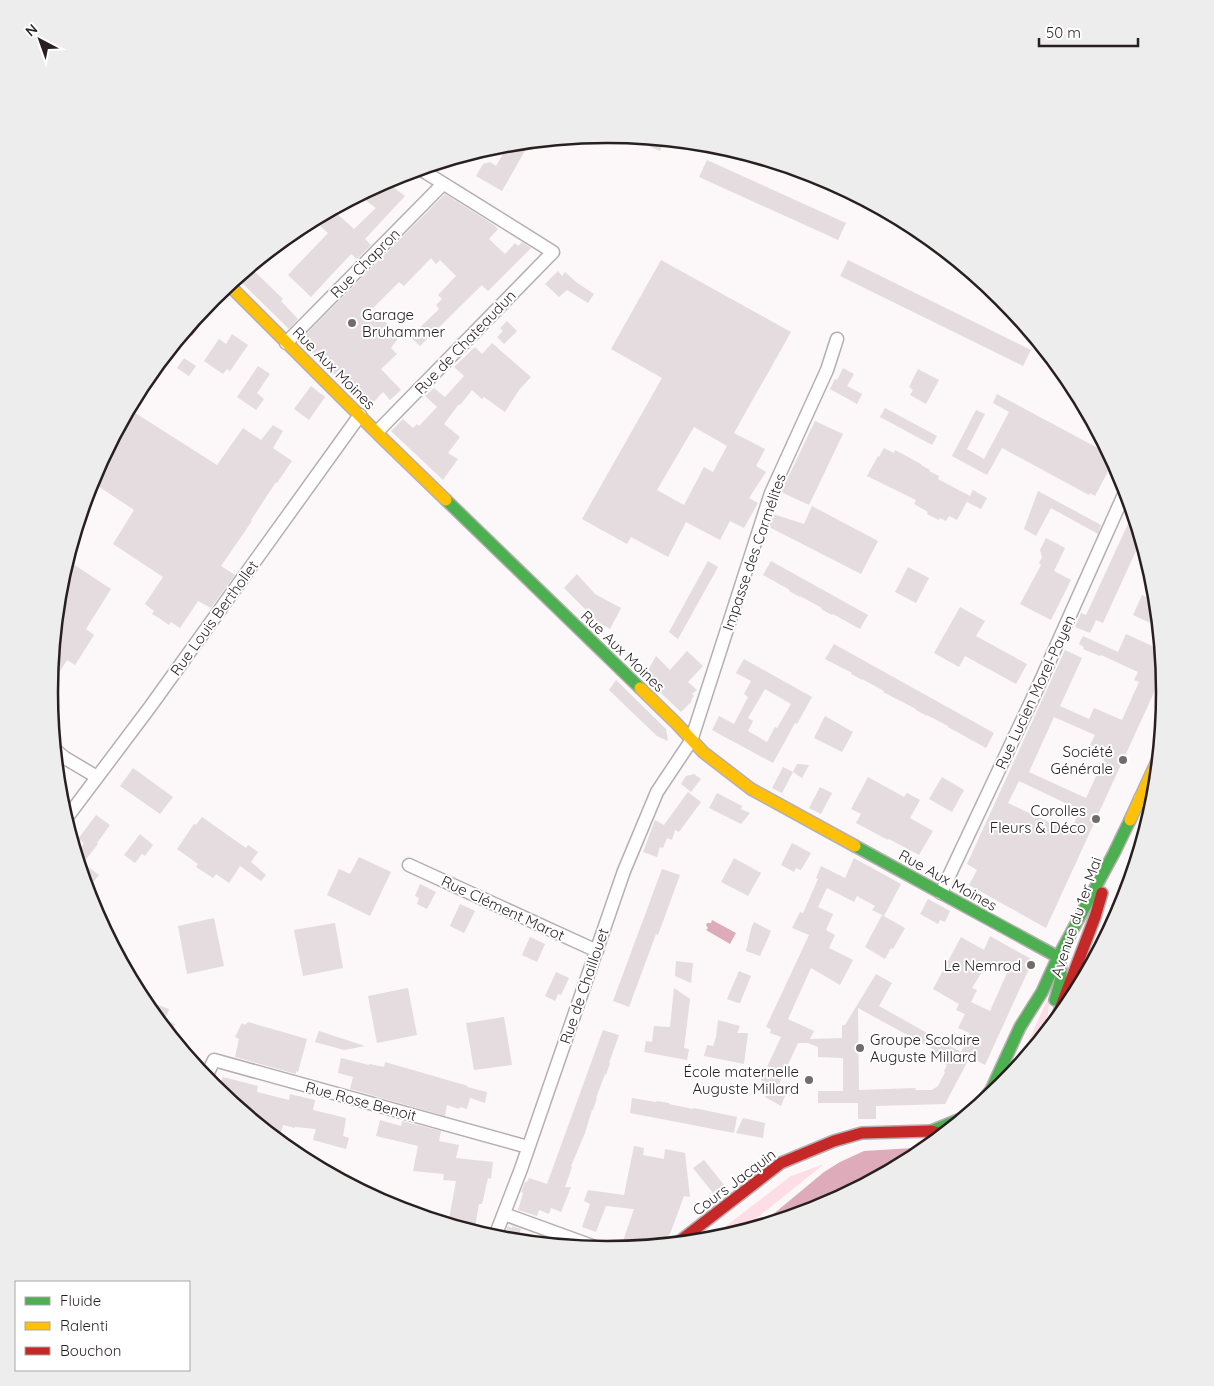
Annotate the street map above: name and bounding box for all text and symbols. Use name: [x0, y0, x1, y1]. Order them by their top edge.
north arrow: [15, 15, 65, 65]
scale bar: [1039, 15, 1138, 47]
text: N: [22, 20, 41, 40]
text: 50 m: [1046, 23, 1081, 42]
street label: Rue Chapron: [326, 224, 404, 302]
street label: Rue de Chateaudun: [410, 286, 520, 398]
place label: Garage Bruhammer: [362, 305, 446, 341]
marker: Garage Bruhammer: [346, 317, 358, 329]
street label: Rue Aux Moines: [289, 323, 379, 413]
street label: Impasse des Carmélites: [718, 471, 790, 633]
street label: Rue Louis Berthollet: [166, 557, 262, 679]
street label: Rue Aux Moines: [577, 606, 669, 696]
street label: Rue Lucien Morel-Payen: [991, 612, 1079, 772]
place label: Société Générale: [1050, 742, 1113, 778]
marker: Société Générale: [1117, 754, 1129, 766]
place label: Corolles Fleurs & Déco: [990, 801, 1086, 837]
marker: Corolles Fleurs & Déco: [1090, 813, 1102, 825]
street label: Rue Aux Moines: [896, 845, 1000, 915]
street label: Avenue du 1er Mai: [1047, 854, 1105, 980]
street label: Rue Clément Marot: [438, 871, 568, 945]
street label: Rue de Chaillouet: [555, 926, 613, 1046]
place label: Le Nemrod: [944, 956, 1021, 975]
marker: Le Nemrod: [1025, 959, 1037, 971]
place label: Groupe Scolaire Auguste Millard: [870, 1030, 980, 1066]
marker: Groupe Scolaire Auguste Millard: [854, 1042, 866, 1054]
place label: École maternelle Auguste Millard: [683, 1062, 799, 1098]
marker: École maternelle Auguste Millard: [803, 1074, 815, 1086]
street label: Rue Rose Benoit: [304, 1077, 418, 1125]
street label: Cours Jacquin: [689, 1145, 779, 1219]
legend: [15, 1281, 190, 1371]
text: Fluide: [60, 1291, 101, 1310]
text: Ralenti: [60, 1316, 108, 1335]
text: Bouchon: [60, 1341, 121, 1360]

